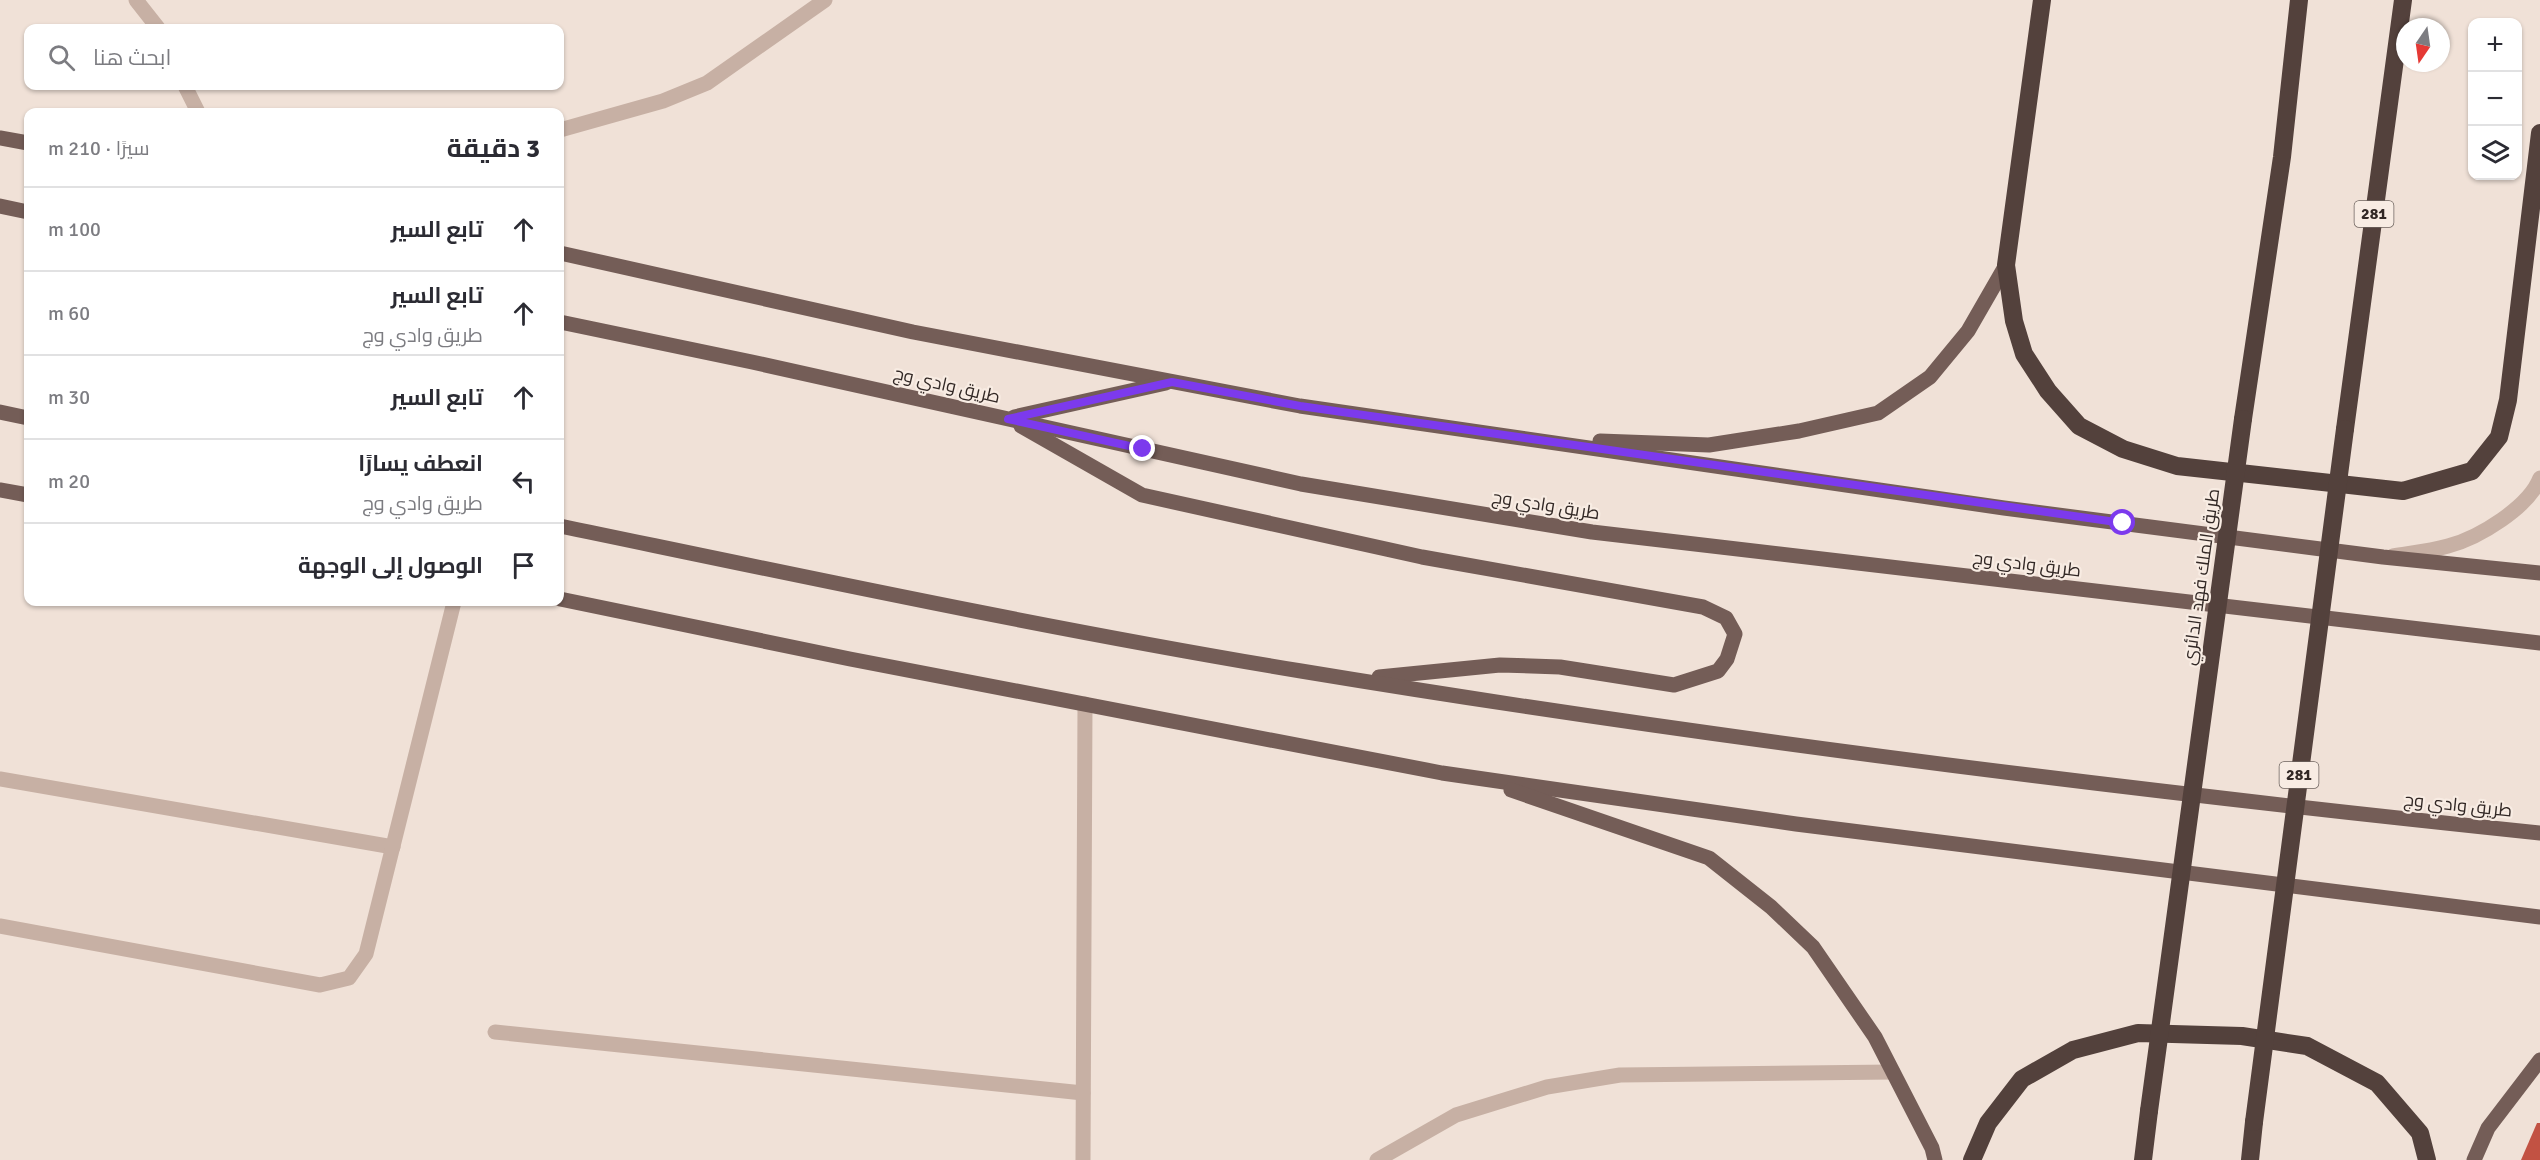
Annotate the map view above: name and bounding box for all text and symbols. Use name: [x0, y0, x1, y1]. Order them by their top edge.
north arrow: [2396, 18, 2450, 72]
map controls: [2468, 18, 2522, 180]
button: +: [2468, 18, 2522, 72]
search box: [24, 24, 564, 90]
icon: search: [45, 41, 78, 74]
text: ابحث هنا: [93, 44, 171, 71]
button: −: [2468, 72, 2522, 126]
button: layers: [2468, 126, 2522, 180]
text: 3 دقيقة: [447, 133, 540, 165]
text: سيرًا · 210 m: [48, 136, 149, 161]
road number: 281: [2354, 201, 2394, 227]
icon: ahead: [507, 213, 540, 246]
text: تابع السير: [391, 216, 483, 243]
text: 100 m: [48, 217, 101, 242]
text: تابع السير: [391, 282, 483, 309]
icon: ahead: [507, 297, 540, 330]
text: 60 m: [48, 301, 90, 326]
text: طريق وادي وج: [362, 323, 483, 348]
street label: طريق وادي وج: [891, 362, 1002, 411]
icon: ahead: [507, 381, 540, 414]
text: تابع السير: [391, 384, 483, 411]
text: 30 m: [48, 385, 90, 410]
route end: [1129, 435, 1155, 461]
text: انعطف يسارًا: [358, 450, 483, 477]
icon: left: [507, 465, 540, 498]
text: 20 m: [48, 469, 90, 494]
street label: طريق وادي وج: [1490, 486, 1601, 527]
street label: طريق الملك فهد الدائري: [2178, 487, 2227, 667]
text: طريق وادي وج: [362, 491, 483, 516]
route start: [2109, 509, 2135, 535]
street label: طريق وادي وج: [1971, 546, 2082, 585]
icon: arrive: [507, 549, 540, 582]
text: الوصول إلى الوجهة: [298, 552, 483, 579]
road number: 281: [2280, 762, 2318, 788]
street label: طريق وادي وج: [2402, 788, 2513, 825]

